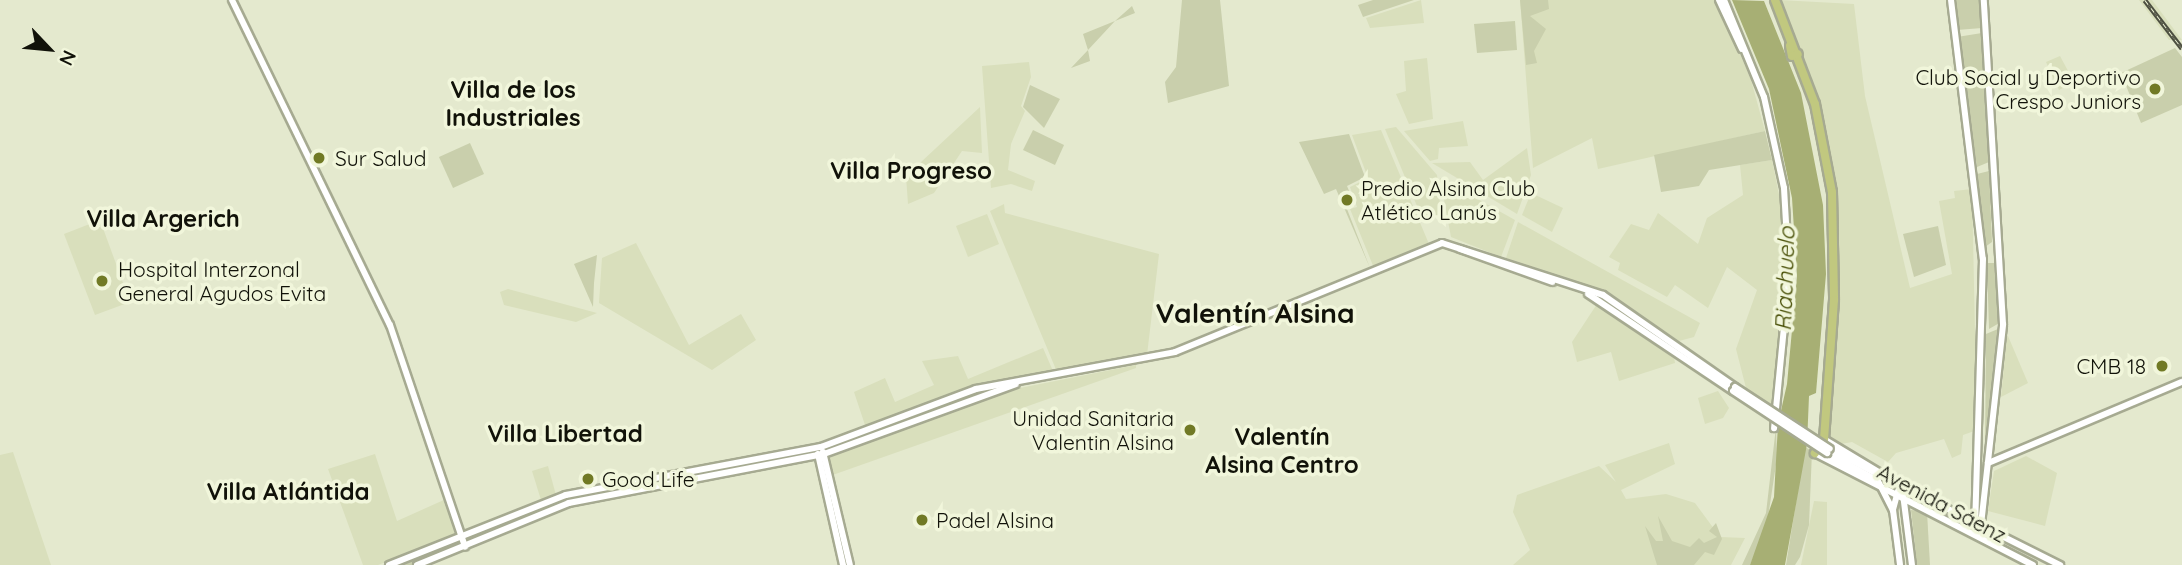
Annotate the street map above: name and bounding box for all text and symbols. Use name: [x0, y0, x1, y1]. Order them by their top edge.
north arrow: [14, 14, 84, 84]
text: N: [54, 47, 82, 70]
place label: Club Social y Deportivo Crespo Juniors: [1915, 64, 2141, 114]
district label: Villa de los Industriales: [446, 76, 580, 132]
marker: Club Social y Deportivo Crespo Juniors: [2147, 81, 2163, 97]
place label: Sur Salud: [335, 145, 426, 171]
marker: Sur Salud: [309, 148, 329, 168]
district label: Villa Progreso: [830, 157, 992, 185]
place label: Predio Alsina Club Atlético Lanús: [1361, 175, 1535, 225]
marker: Predio Alsina Club Atlético Lanús: [1339, 192, 1355, 208]
district label: Villa Argerich: [86, 205, 240, 233]
water label: Riachuelo: [1769, 226, 1801, 332]
place label: Hospital Interzonal General Agudos Evita: [118, 256, 326, 306]
marker: Hospital Interzonal General Agudos Evita: [92, 271, 112, 291]
district label: Valentín Alsina: [1155, 296, 1355, 330]
place label: CMB 18: [2076, 353, 2146, 379]
marker: CMB 18: [2152, 356, 2172, 376]
place label: Unidad Sanitaria Valentin Alsina: [1012, 405, 1174, 455]
district label: Villa Libertad: [487, 420, 643, 448]
marker: Unidad Sanitaria Valentin Alsina: [1180, 420, 1200, 440]
district label: Valentín Alsina Centro: [1205, 423, 1359, 479]
street label: Avenida Sáenz: [1873, 458, 2011, 548]
place label: Good Life: [602, 466, 695, 492]
marker: Good Life: [580, 471, 596, 487]
district label: Villa Atlántida: [206, 478, 370, 506]
place label: Padel Alsina: [936, 507, 1054, 533]
marker: Padel Alsina: [914, 512, 930, 528]

